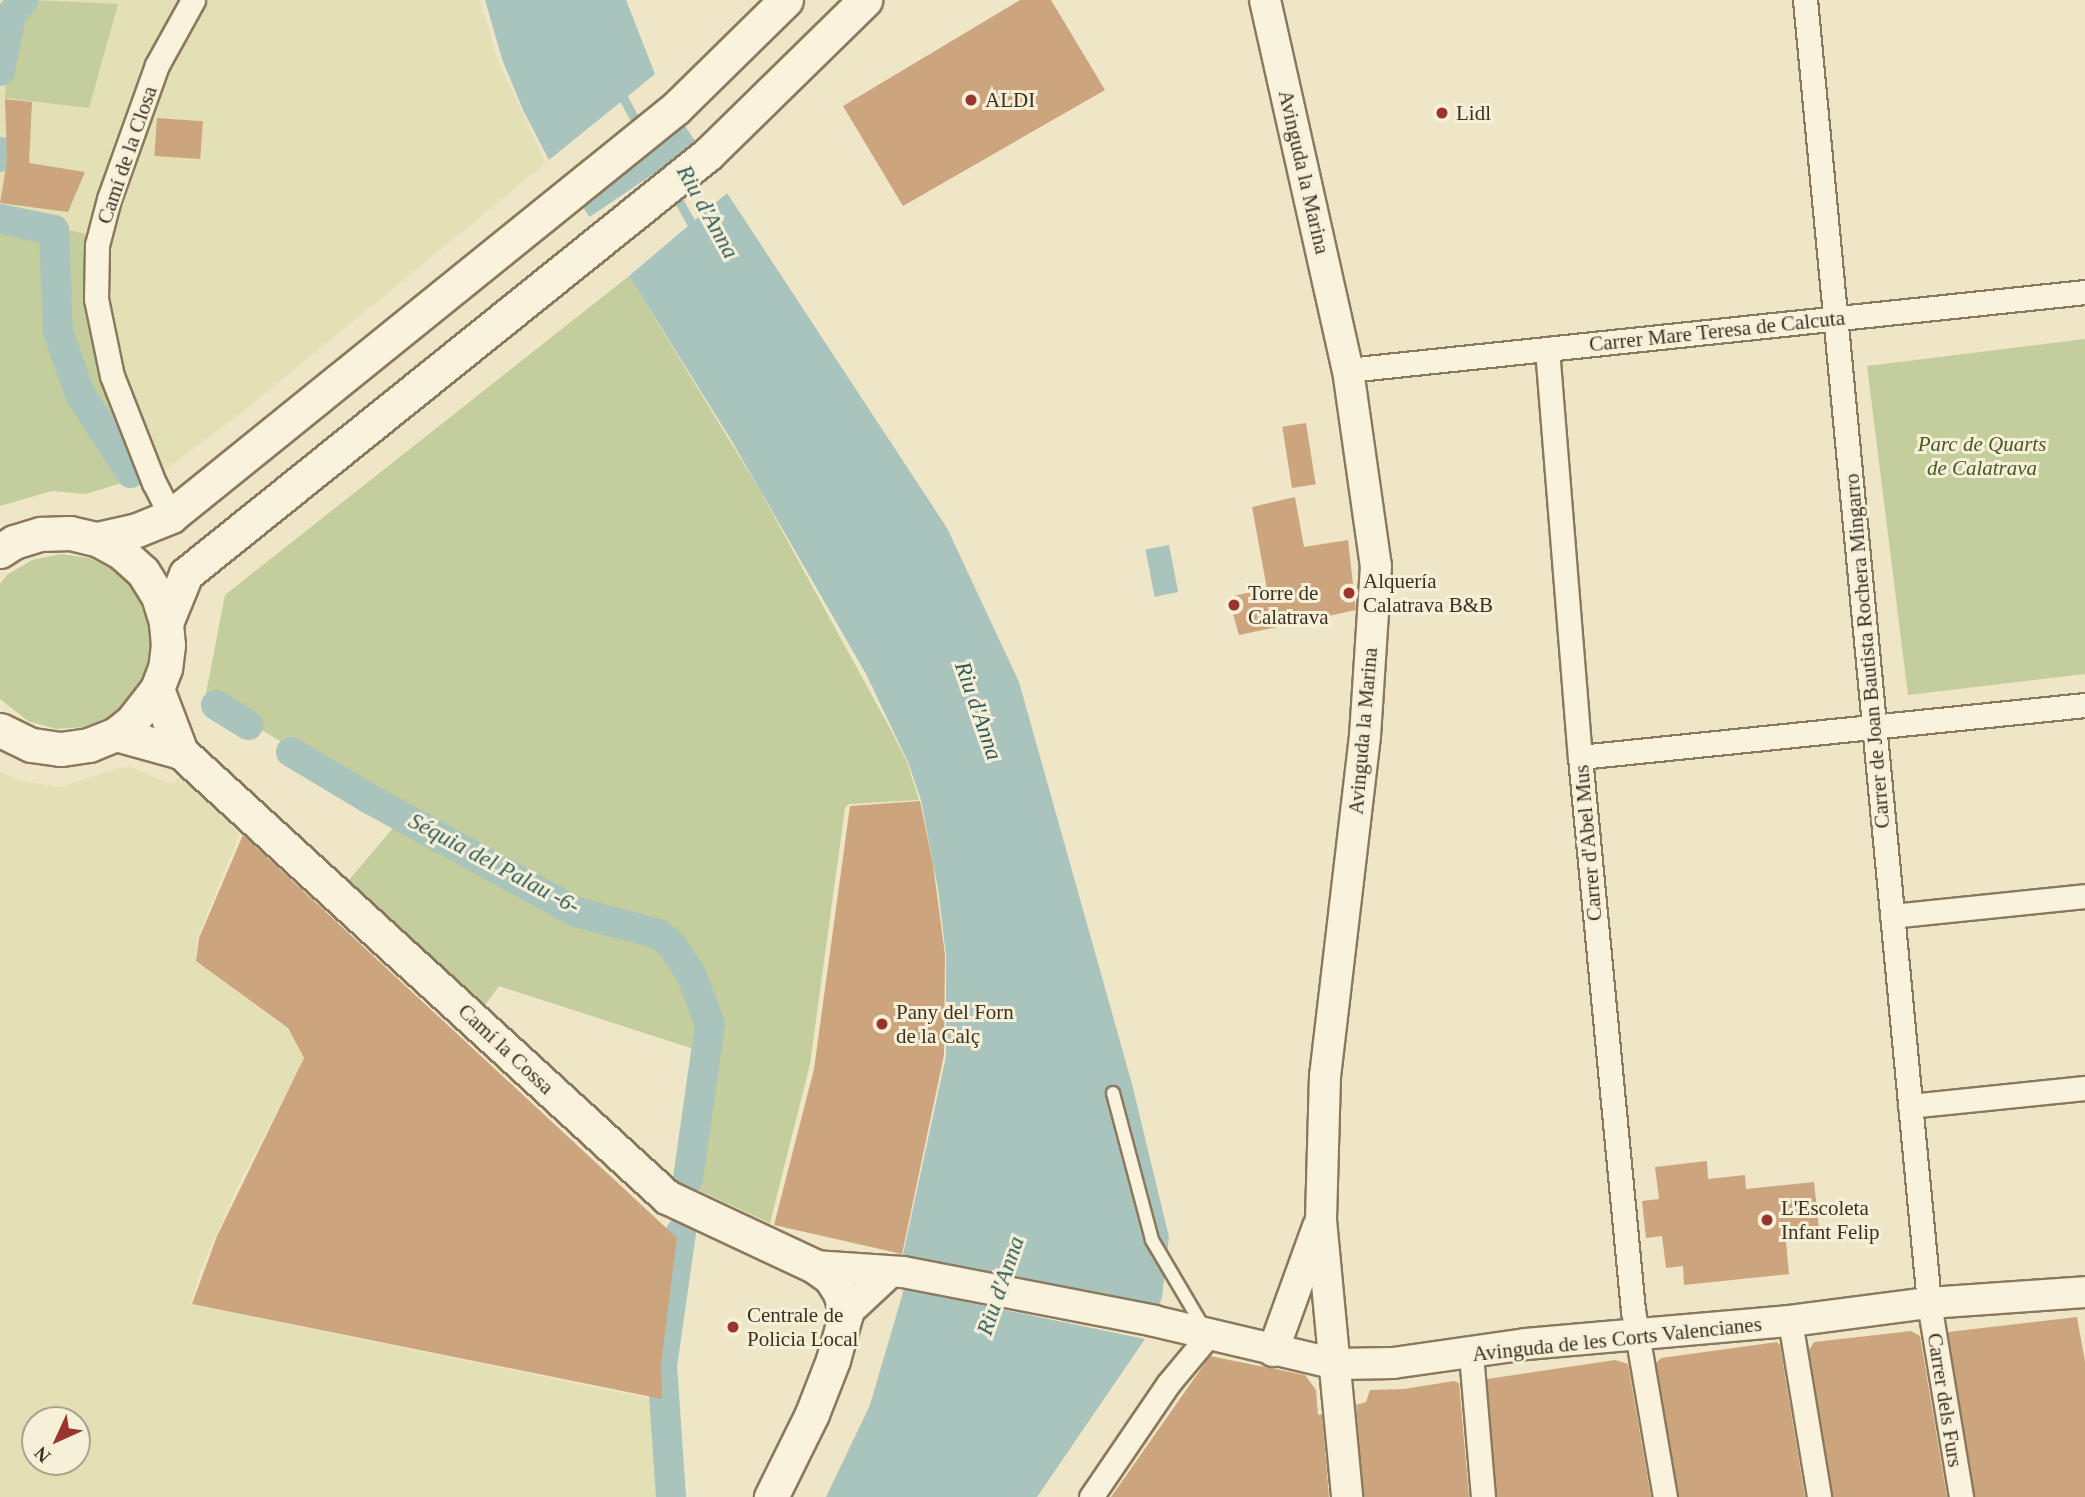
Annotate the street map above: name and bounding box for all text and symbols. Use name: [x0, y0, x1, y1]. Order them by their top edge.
street label: Camí de la Closa: [92, 83, 162, 227]
place label: ALDI: [985, 87, 1035, 113]
street label: Avinguda la Marina: [1273, 88, 1335, 256]
marker: ALDI: [963, 92, 979, 108]
place label: Lidl: [1456, 100, 1491, 126]
marker: Lidl: [1434, 105, 1450, 121]
water label: Riu d'Anna: [670, 160, 744, 264]
street label: Carrer Mare Teresa de Calcuta: [1588, 305, 1846, 357]
park label: Parc de Quarts de Calatrava: [1918, 431, 2046, 481]
street label: Carrer de Joan Bautista Rochera Mingarro: [1839, 472, 1895, 830]
place label: Alquería Calatrava B&B: [1363, 568, 1493, 618]
place label: Torre de Calatrava: [1248, 580, 1328, 630]
marker: Alquería Calatrava B&B: [1341, 585, 1357, 601]
marker: Torre de Calatrava: [1226, 597, 1242, 613]
street label: Avinguda la Marina: [1343, 646, 1383, 816]
water label: Riu d'Anna: [948, 658, 1008, 764]
street label: Carrer d'Abel Mus: [1569, 764, 1607, 922]
water label: Séquia del Palau -6-: [404, 807, 584, 921]
street label: Camí la Cossa: [453, 998, 559, 1100]
place label: Pany del Forn de la Calç: [896, 999, 1014, 1049]
marker: Pany del Forn de la Calç: [874, 1016, 890, 1032]
place label: L'Escoleta Infant Felip: [1781, 1195, 1880, 1245]
marker: L'Escoleta Infant Felip: [1759, 1212, 1775, 1228]
water label: Riu d'Anna: [971, 1233, 1031, 1339]
place label: Centrale de Policia Local: [747, 1302, 858, 1352]
street label: Avinguda de les Corts Valencianes: [1471, 1311, 1763, 1367]
marker: Centrale de Policia Local: [725, 1319, 741, 1335]
street label: Carrer dels Furs: [1922, 1331, 1968, 1469]
north arrow: [21, 1406, 91, 1476]
text: N: [30, 1443, 54, 1467]

